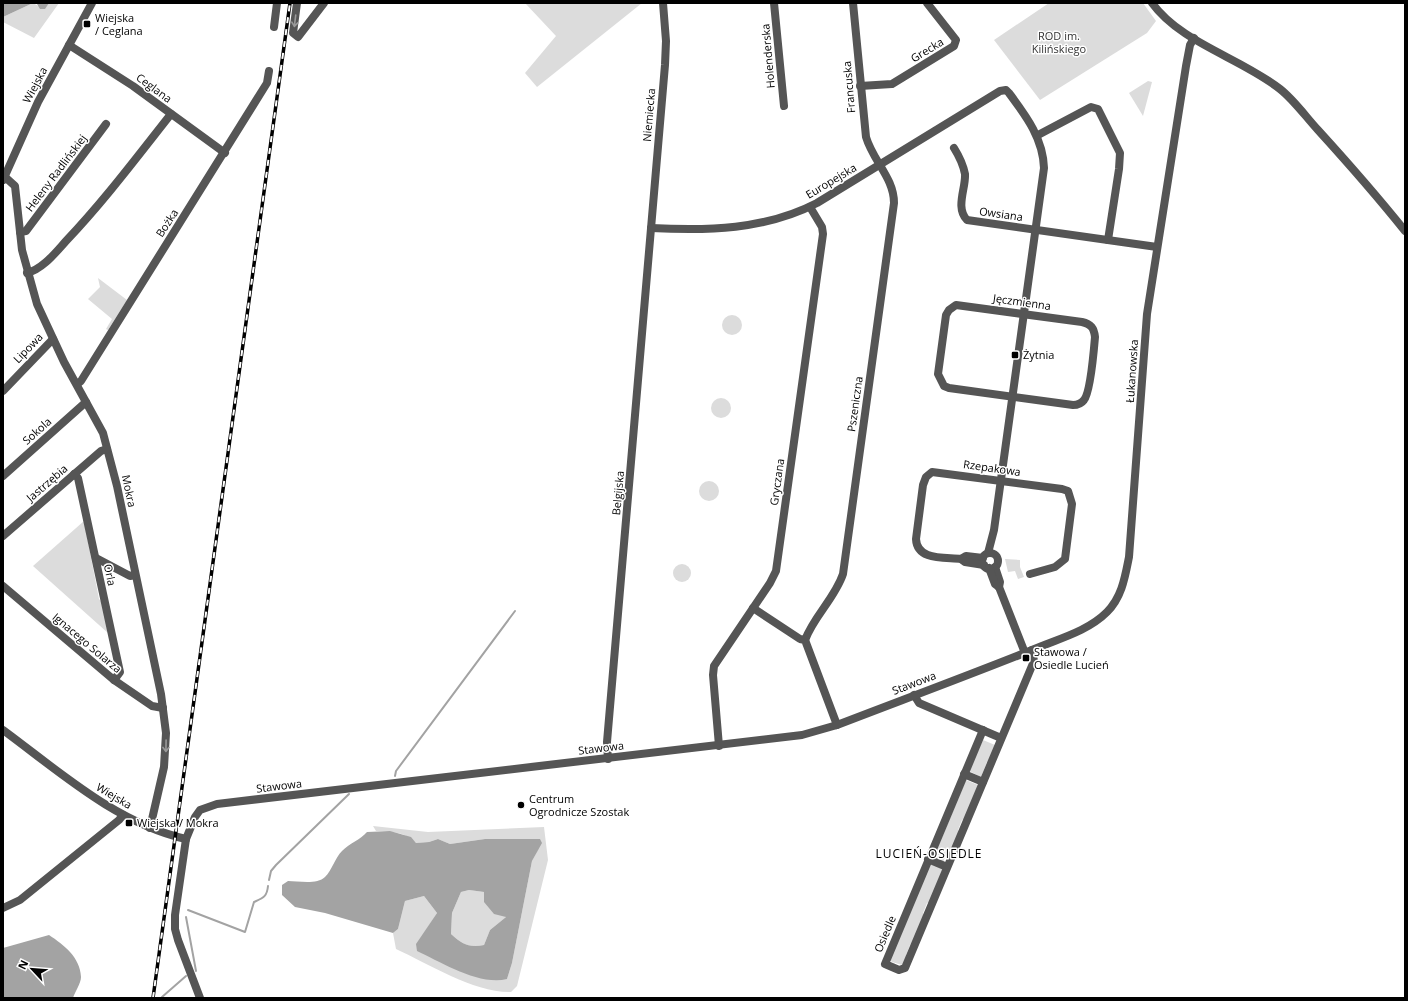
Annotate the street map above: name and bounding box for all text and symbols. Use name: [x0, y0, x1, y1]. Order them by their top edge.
place label: Wiejska / Ceglana: [95, 10, 143, 38]
one-way arrow: [291, 14, 299, 27]
marker: Wiejska / Ceglana: [82, 19, 92, 29]
street label: Holenderska: [757, 23, 778, 89]
park label: ROD im. Kilińskiego: [1032, 28, 1087, 56]
street label: Grecka: [908, 34, 946, 65]
street label: Francuska: [839, 60, 858, 114]
street label: Wiejska: [19, 64, 50, 106]
street label: Ceglana: [133, 70, 175, 106]
street label: Niemiecka: [639, 88, 658, 142]
street label: Heleny Radlińskiej: [22, 131, 90, 214]
street label: Europejska: [803, 160, 859, 202]
street label: Owsiana: [978, 203, 1024, 224]
street label: Bożka: [152, 206, 181, 240]
street label: Jęczmienna: [991, 290, 1052, 313]
street label: Lipowa: [10, 329, 46, 366]
street label: Łukanowska: [1122, 339, 1141, 403]
place label: Żytnia: [1023, 347, 1054, 362]
marker: Żytnia: [1010, 350, 1020, 360]
street label: Pszeniczna: [843, 375, 866, 433]
street label: Sokola: [19, 414, 54, 448]
street label: Rzepakowa: [962, 456, 1022, 479]
street label: Gryczana: [766, 457, 787, 506]
street label: Jastrzębia: [22, 461, 70, 505]
street label: Belgijska: [608, 470, 627, 516]
street label: Mokra: [119, 473, 140, 509]
street label: Orla: [101, 563, 120, 587]
street label: Ignacego Solarza: [50, 609, 125, 676]
place label: Stawowa / Osiedle Lucień: [1034, 644, 1109, 672]
marker: Stawowa / Osiedle Lucień: [1021, 653, 1031, 663]
street label: Stawowa: [890, 667, 938, 698]
street label: Stawowa: [577, 737, 625, 758]
one-way arrow: [162, 739, 170, 752]
street label: Stawowa: [255, 775, 303, 796]
street label: Wiejska: [94, 779, 135, 812]
place label: Centrum Ogrodnicze Szostak: [529, 791, 629, 819]
marker: Centrum Ogrodnicze Szostak: [516, 800, 526, 810]
place label: Wiejska / Mokra: [137, 815, 219, 830]
marker: Wiejska / Mokra: [124, 818, 134, 828]
district label: LUCIEŃ-OSIEDLE: [875, 845, 983, 862]
street label: Osiedle: [870, 913, 899, 954]
north arrow: [12, 949, 52, 989]
text: N: [14, 957, 31, 972]

